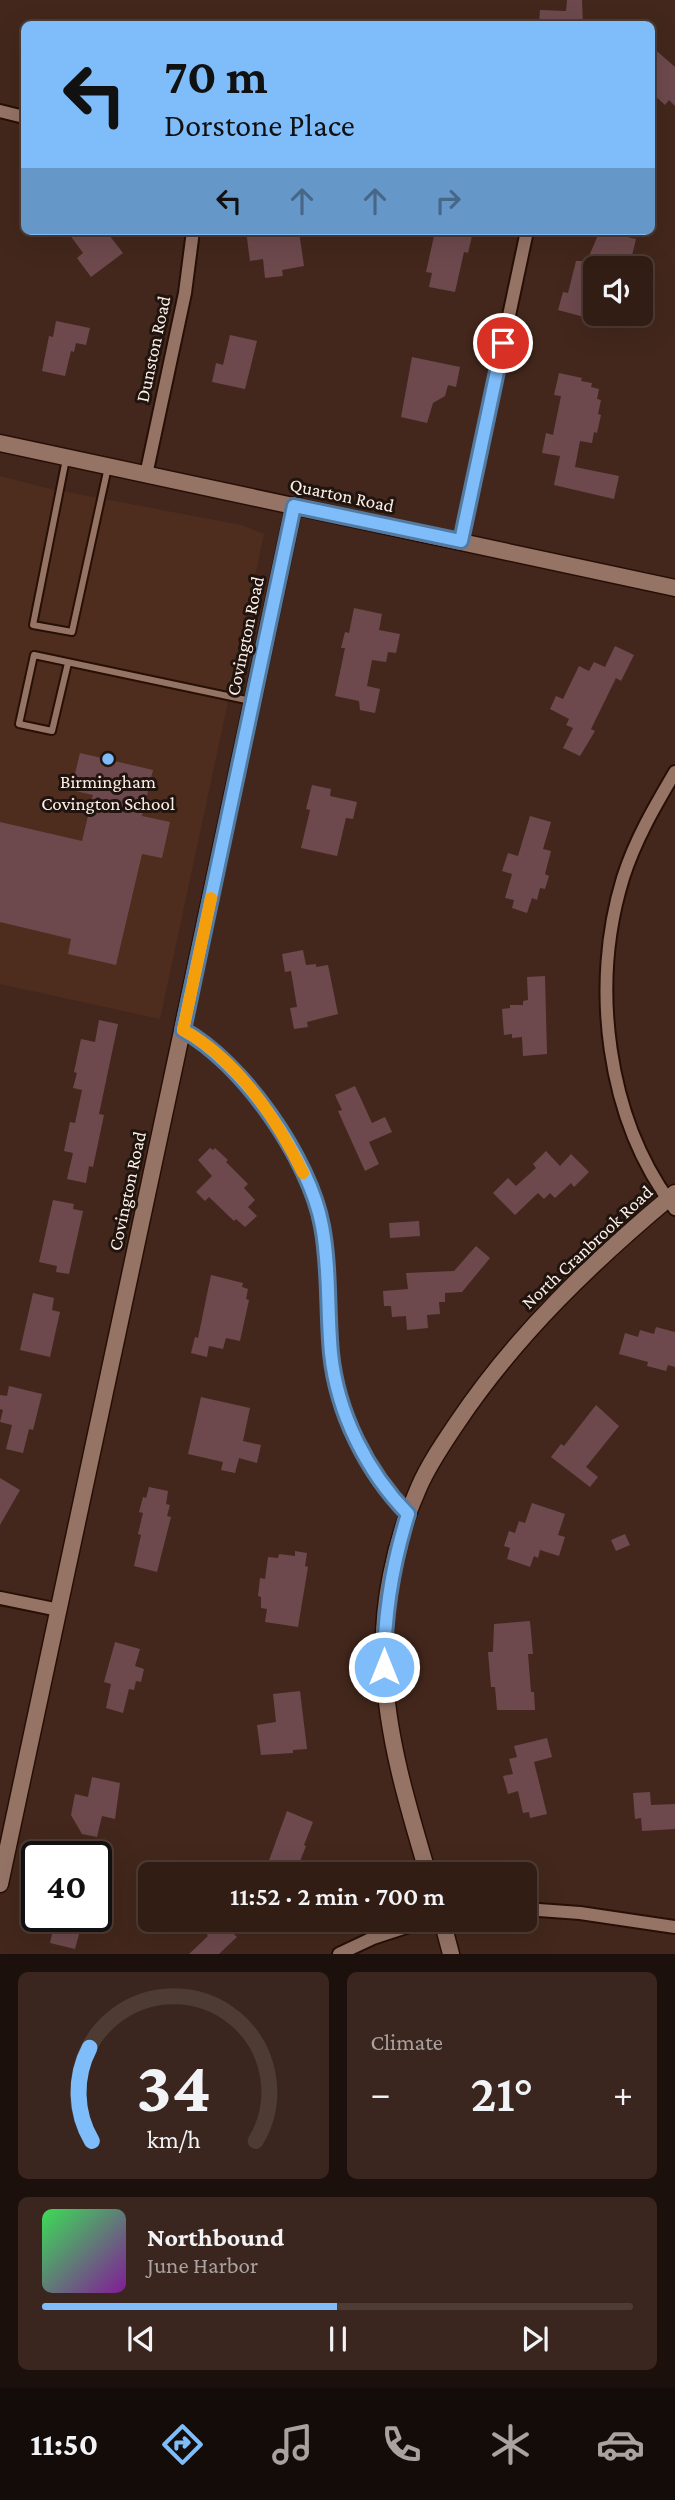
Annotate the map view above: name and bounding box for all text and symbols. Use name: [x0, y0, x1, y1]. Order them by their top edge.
icon: left: [49, 49, 140, 140]
text: 70 m: [164, 49, 268, 104]
text: Dorstone Place: [164, 107, 355, 143]
icon: left: [210, 182, 248, 220]
icon: ahead: [283, 182, 321, 220]
icon: ahead: [356, 182, 394, 220]
icon: right: [429, 182, 467, 220]
map controls: [583, 256, 653, 326]
button: sound: [583, 256, 653, 326]
street label: Dunston Road: [131, 294, 175, 404]
pin: [473, 313, 533, 373]
icon: arrive: [484, 324, 522, 362]
street label: Quarton Road: [288, 474, 396, 516]
street label: Covington Road: [222, 574, 268, 698]
marker: Birmingham Covington School: [100, 751, 116, 767]
place label: Birmingham Covington School: [41, 771, 175, 814]
street label: Covington Road: [104, 1129, 150, 1253]
street label: North Cranbrook Road: [517, 1181, 657, 1313]
position arrow: [347, 1630, 421, 1704]
speed limit sign: 40: [21, 1841, 112, 1932]
text: 11:52 · 2 min · 700 m: [230, 1882, 445, 1911]
text: Climate: [371, 2029, 443, 2055]
text: 34: [136, 2047, 211, 2128]
text: 21°: [470, 2064, 533, 2122]
text: −: [371, 2072, 391, 2114]
text: +: [613, 2072, 633, 2114]
text: km/h: [146, 2126, 200, 2153]
text: Northbound: [147, 2223, 284, 2252]
text: June Harbor: [147, 2252, 258, 2278]
icon: previous: [122, 2320, 160, 2358]
icon: pause: [319, 2320, 357, 2358]
icon: next: [516, 2320, 554, 2358]
icon: directions: [158, 2420, 207, 2469]
icon: music: [268, 2420, 317, 2469]
icon: phone: [377, 2420, 426, 2469]
icon: climate: [486, 2420, 535, 2469]
icon: car: [596, 2420, 645, 2469]
text: 11:50: [30, 2426, 98, 2462]

